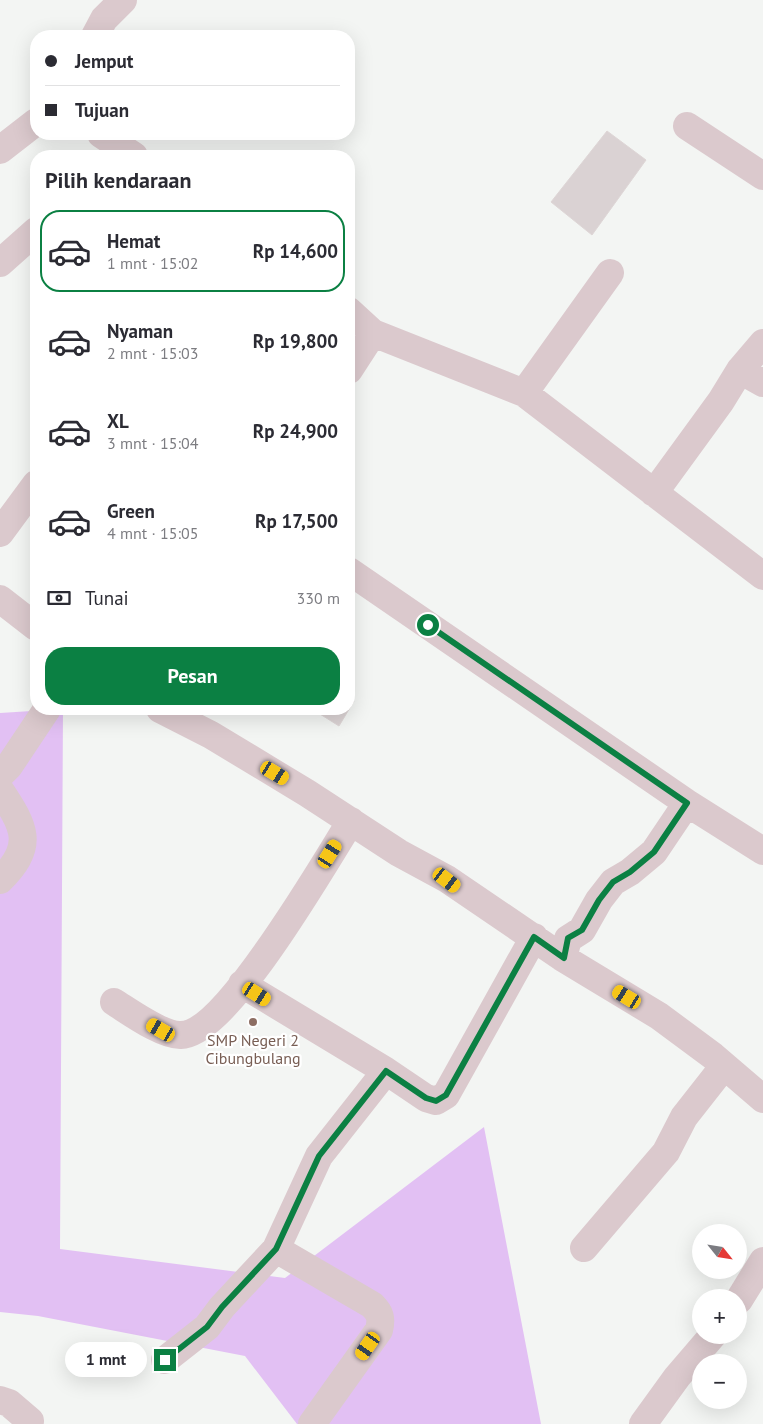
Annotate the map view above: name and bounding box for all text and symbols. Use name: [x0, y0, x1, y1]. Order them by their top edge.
text: Jemput: [75, 49, 133, 73]
text: Tujuan: [75, 98, 129, 122]
text: Pilih kendaraan: [45, 166, 191, 194]
icon: car: [47, 229, 92, 274]
text: Hemat: [107, 229, 160, 253]
text: Rp 14,600: [253, 239, 338, 263]
text: 1 mnt · 15:02: [107, 253, 198, 273]
icon: car: [47, 319, 92, 364]
text: Nyaman: [107, 319, 173, 343]
text: Rp 19,800: [253, 329, 338, 353]
text: 2 mnt · 15:03: [107, 343, 198, 363]
icon: car: [47, 409, 92, 454]
text: XL: [107, 409, 129, 433]
text: Rp 24,900: [253, 419, 338, 443]
text: 3 mnt · 15:04: [107, 433, 198, 453]
icon: car: [47, 499, 92, 544]
text: Green: [107, 499, 155, 523]
text: Rp 17,500: [255, 509, 338, 533]
text: 4 mnt · 15:05: [107, 523, 198, 543]
icon: cash: [45, 584, 73, 612]
text: Tunai: [85, 586, 129, 610]
text: 330 m: [297, 588, 340, 608]
route start: [417, 614, 439, 636]
button: Pesan: [45, 647, 340, 705]
car: [258, 759, 291, 787]
car: [315, 837, 344, 871]
car: [430, 865, 463, 895]
car: [240, 980, 273, 1008]
car: [610, 983, 643, 1011]
car: [144, 1016, 177, 1044]
marker: SMP Negeri 2 Cibungbulang: [247, 1016, 259, 1028]
place label: SMP Negeri 2 Cibungbulang: [205, 1030, 301, 1068]
north arrow: [692, 1224, 748, 1279]
map controls: [692, 1224, 747, 1409]
button: +: [692, 1289, 747, 1344]
car: [353, 1329, 382, 1363]
callout: 1 mnt: [65, 1342, 148, 1378]
text: 1 mnt: [86, 1349, 126, 1369]
route end: [154, 1349, 176, 1371]
button: −: [692, 1354, 747, 1409]

